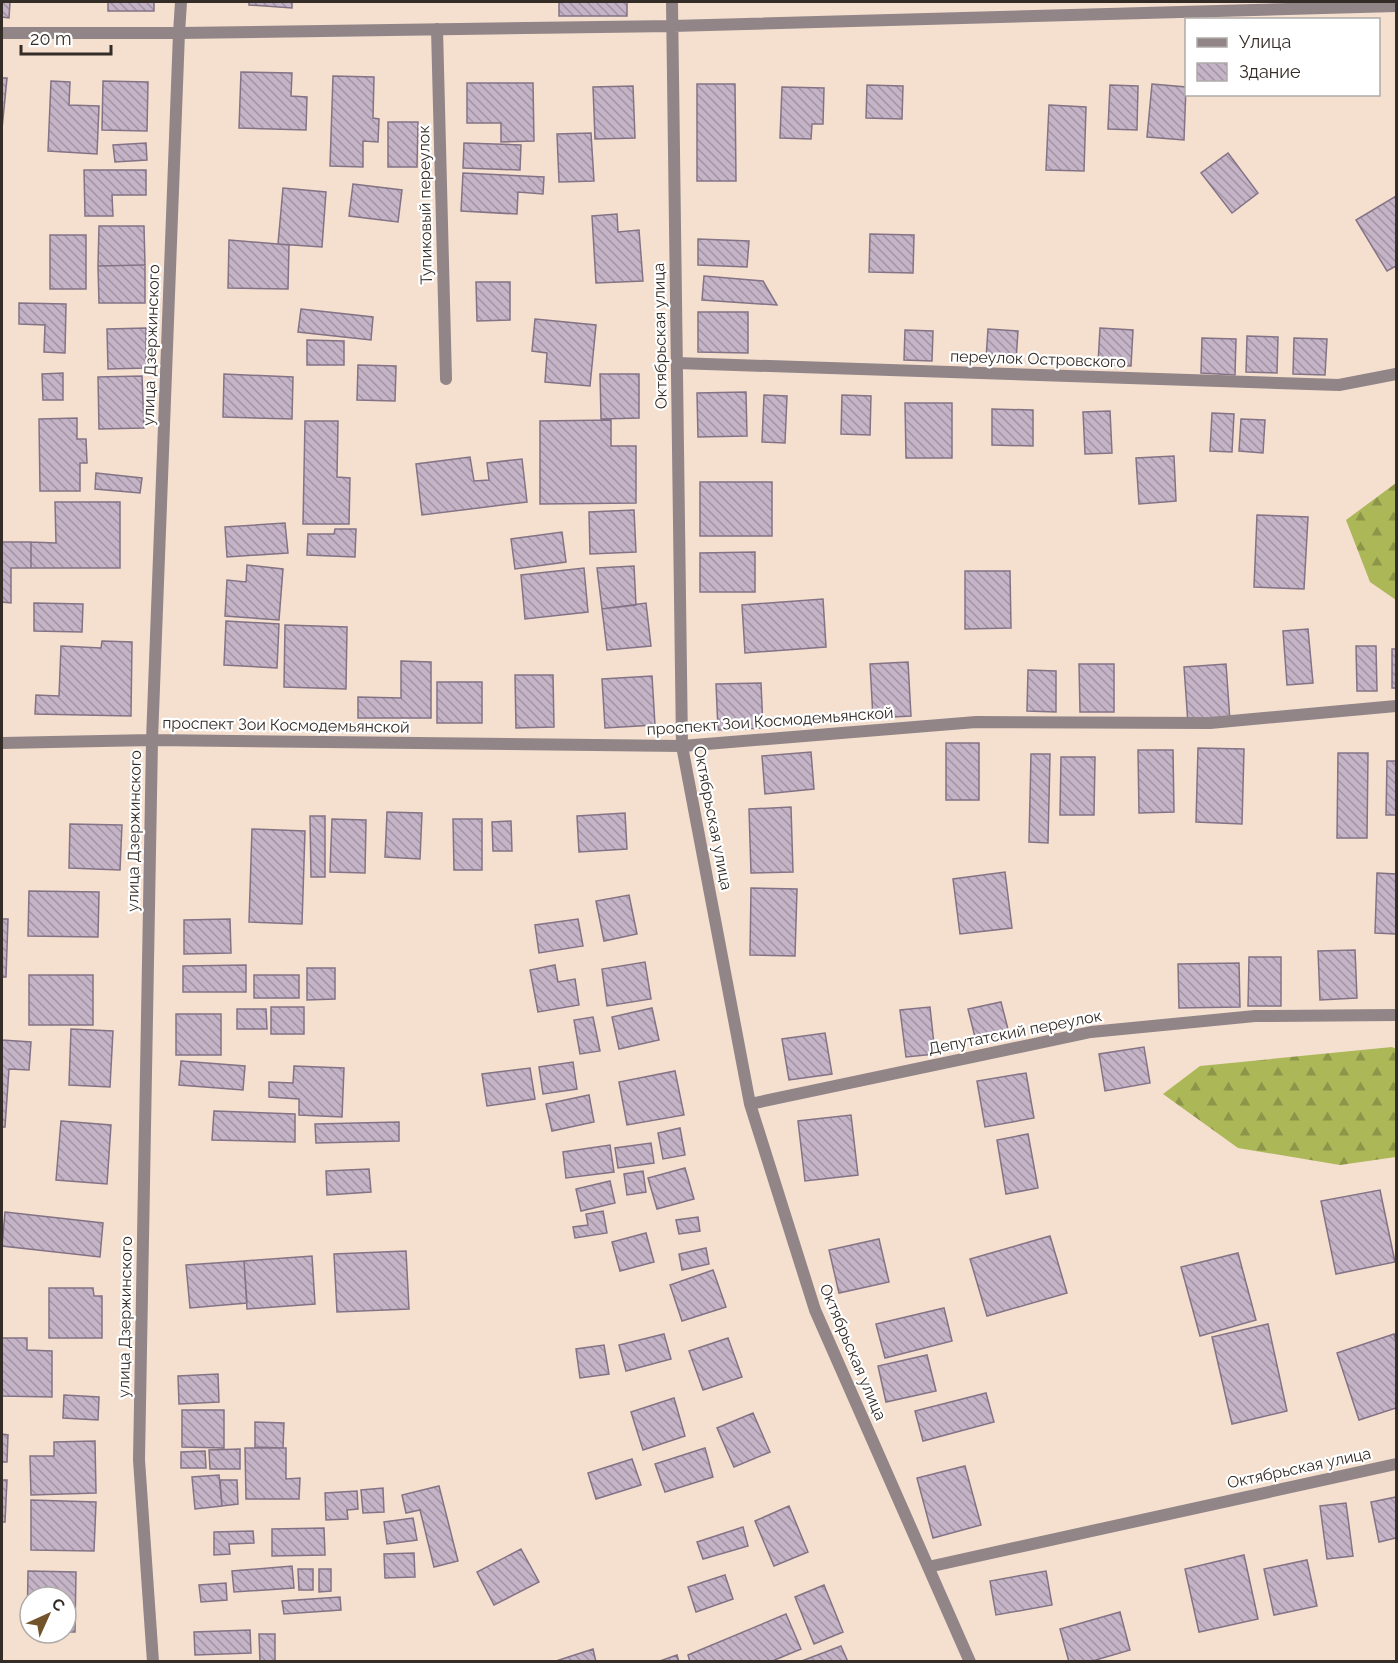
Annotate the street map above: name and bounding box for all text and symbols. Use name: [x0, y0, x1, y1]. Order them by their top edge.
scale bar: [21, 18, 111, 56]
legend: [1185, 18, 1380, 96]
text: 20 m: [30, 28, 72, 49]
text: Улица: [1239, 31, 1291, 52]
text: Здание: [1239, 61, 1301, 82]
street label: Тупиковый переулок: [414, 125, 436, 285]
street label: Октябрьская улица: [649, 263, 671, 409]
street label: улица Дзержинского: [139, 264, 163, 426]
street label: переулок Островского: [950, 346, 1126, 372]
street label: проспект Зои Космодемьянской: [646, 703, 894, 739]
street label: проспект Зои Космодемьянской: [162, 713, 410, 737]
street label: Октябрьская улица: [690, 744, 736, 892]
street label: улица Дзержинского: [123, 750, 145, 912]
street label: Депутатский переулок: [927, 1006, 1103, 1058]
street label: улица Дзержинского: [114, 1236, 136, 1398]
street label: Октябрьская улица: [816, 1281, 890, 1423]
street label: Октябрьская улица: [1225, 1443, 1373, 1493]
north arrow: [18, 1585, 78, 1645]
text: С: [48, 1594, 69, 1615]

